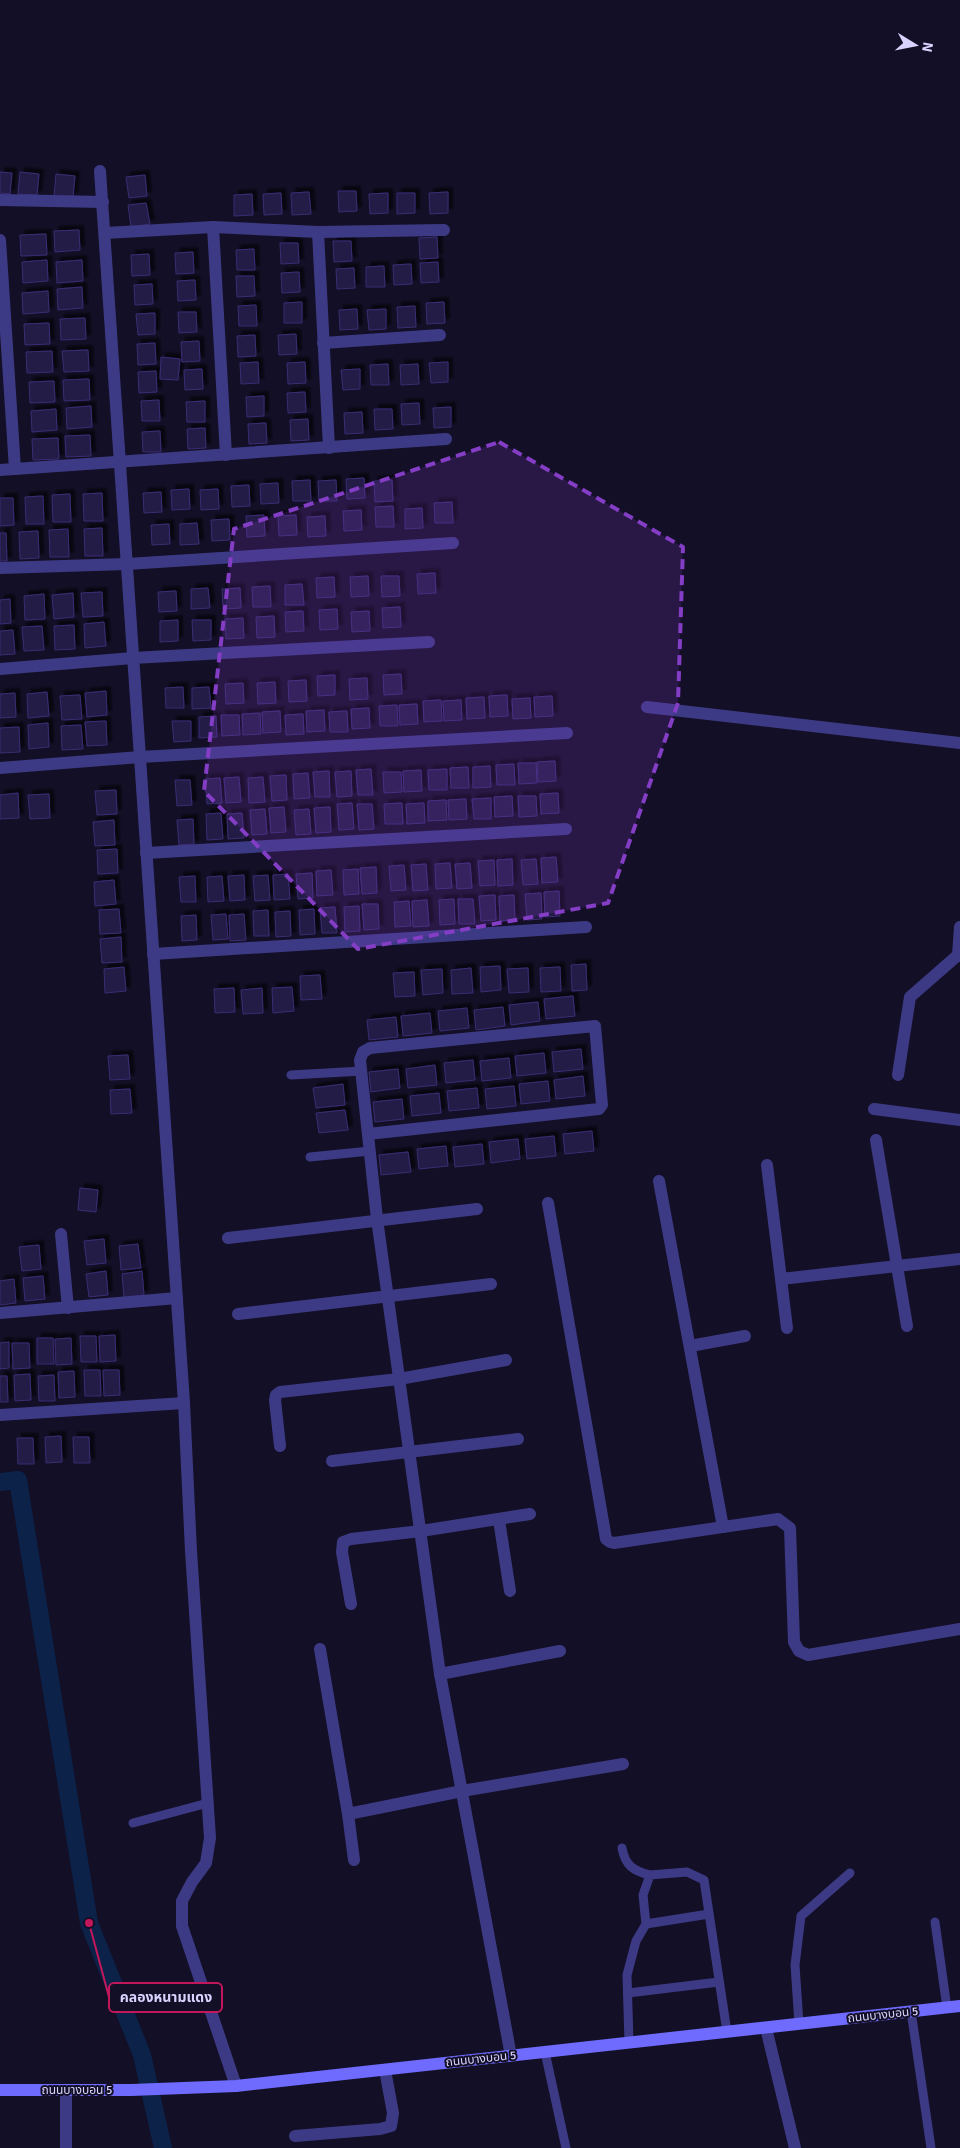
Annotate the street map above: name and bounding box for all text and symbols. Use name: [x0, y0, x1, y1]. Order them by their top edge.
north arrow: [890, 20, 940, 70]
text: N: [918, 41, 937, 53]
callout: คลองหนามแดง: [109, 1983, 222, 2012]
text: คลองหนามแดง: [120, 1989, 212, 2006]
street label: ถนนบางบอน 5: [847, 2004, 919, 2026]
street label: ถนนบางบอน 5: [445, 2048, 517, 2070]
street label: ถนนบางบอน 5: [41, 2083, 113, 2098]

